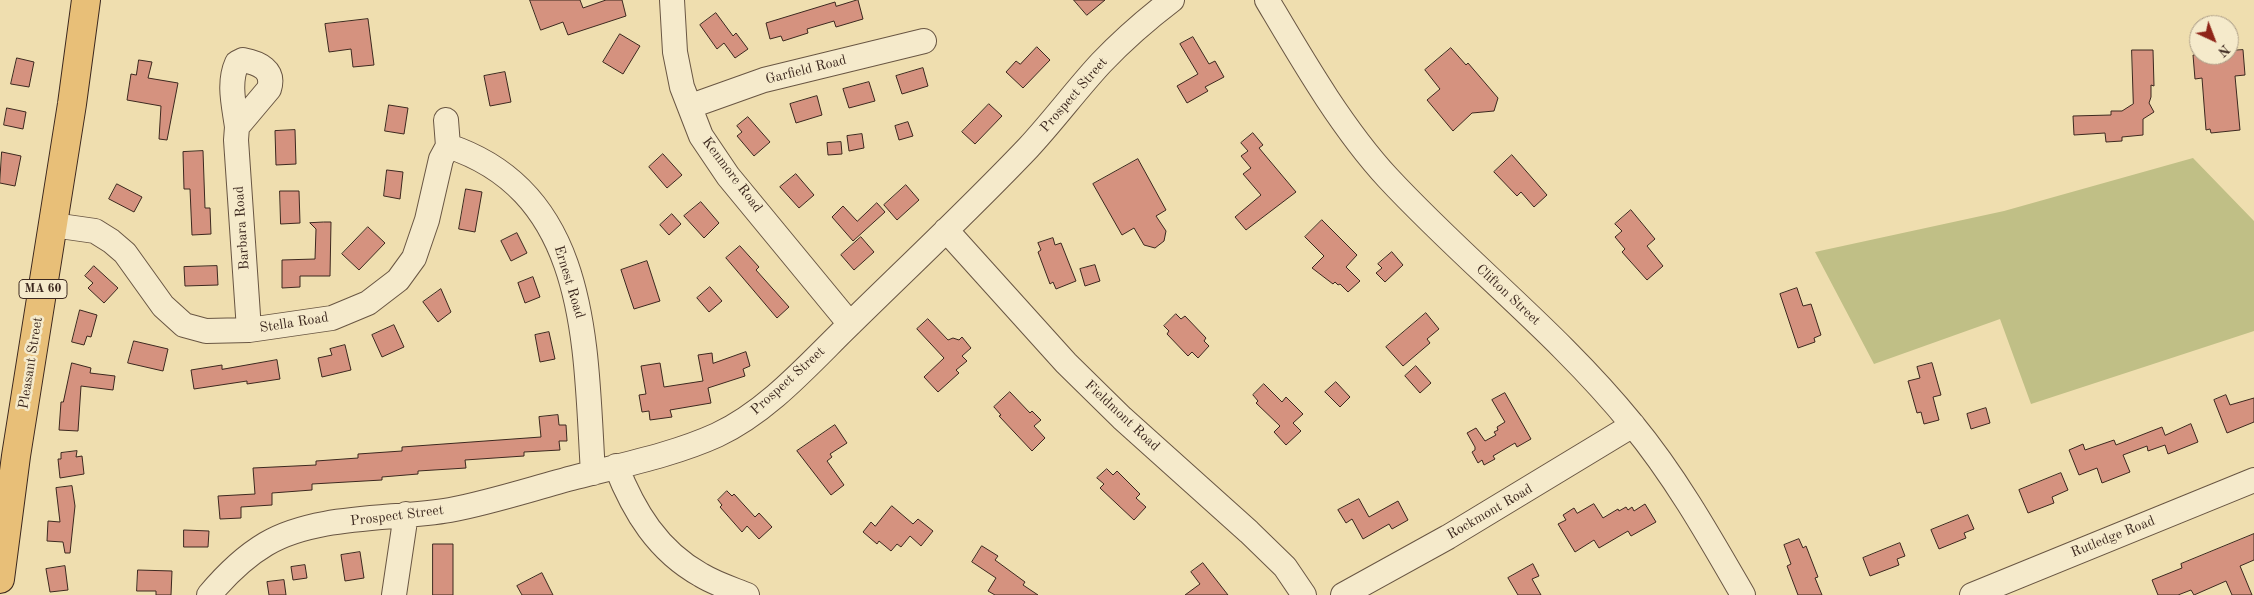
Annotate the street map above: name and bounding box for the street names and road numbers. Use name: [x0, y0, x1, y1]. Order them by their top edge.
street label: Garfield Road: [764, 52, 848, 88]
street label: Prospect Street: [1037, 54, 1111, 136]
street label: Kenmore Road: [698, 134, 766, 216]
street label: Barbara Road: [231, 185, 253, 271]
street label: Ernest Road: [550, 243, 588, 321]
street label: Clifton Street: [1472, 261, 1544, 329]
road number: MA 60: [19, 280, 67, 298]
street label: Stella Road: [258, 309, 330, 337]
street label: Pleasant Street: [15, 316, 47, 410]
street label: Prospect Street: [747, 343, 829, 419]
street label: Fieldmont Road: [1081, 377, 1163, 455]
street label: Rockmont Road: [1444, 481, 1536, 543]
street label: Prospect Street: [349, 502, 445, 530]
street label: Rutledge Road: [2069, 513, 2157, 561]

